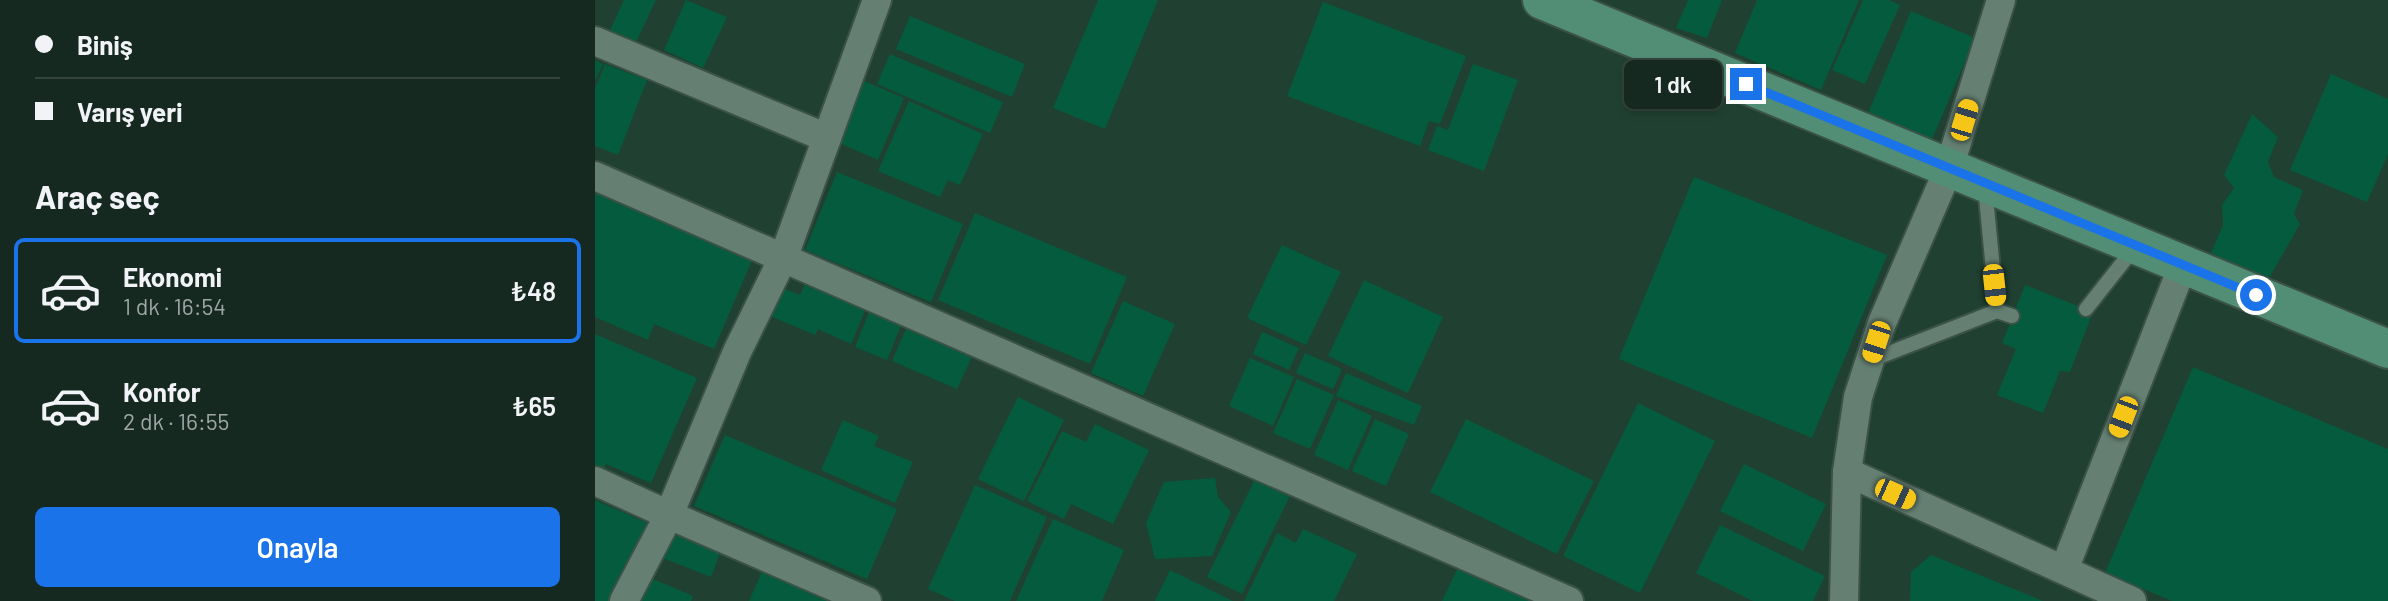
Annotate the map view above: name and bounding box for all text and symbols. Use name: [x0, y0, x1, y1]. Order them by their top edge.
text: Biniş: [77, 29, 133, 60]
callout: 1 dk: [1623, 60, 1721, 108]
route end: [1730, 68, 1762, 100]
text: 1 dk: [1654, 70, 1692, 98]
text: Varış yeri: [77, 96, 182, 127]
car: [1948, 97, 1981, 143]
text: Araç seç: [35, 177, 160, 215]
icon: car: [39, 259, 102, 322]
text: Ekonomi: [123, 261, 222, 292]
car: [1982, 263, 2007, 307]
text: ₺48: [510, 275, 556, 306]
route start: [2240, 279, 2272, 311]
text: 1 dk · 16:54: [123, 292, 226, 320]
car: [1860, 319, 1893, 365]
icon: car: [39, 374, 102, 437]
text: Konfor: [123, 376, 201, 407]
text: ₺65: [512, 390, 556, 421]
car: [2106, 394, 2141, 440]
text: 2 dk · 16:55: [123, 407, 229, 435]
car: [1872, 476, 1919, 512]
button: Onayla: [35, 507, 560, 587]

